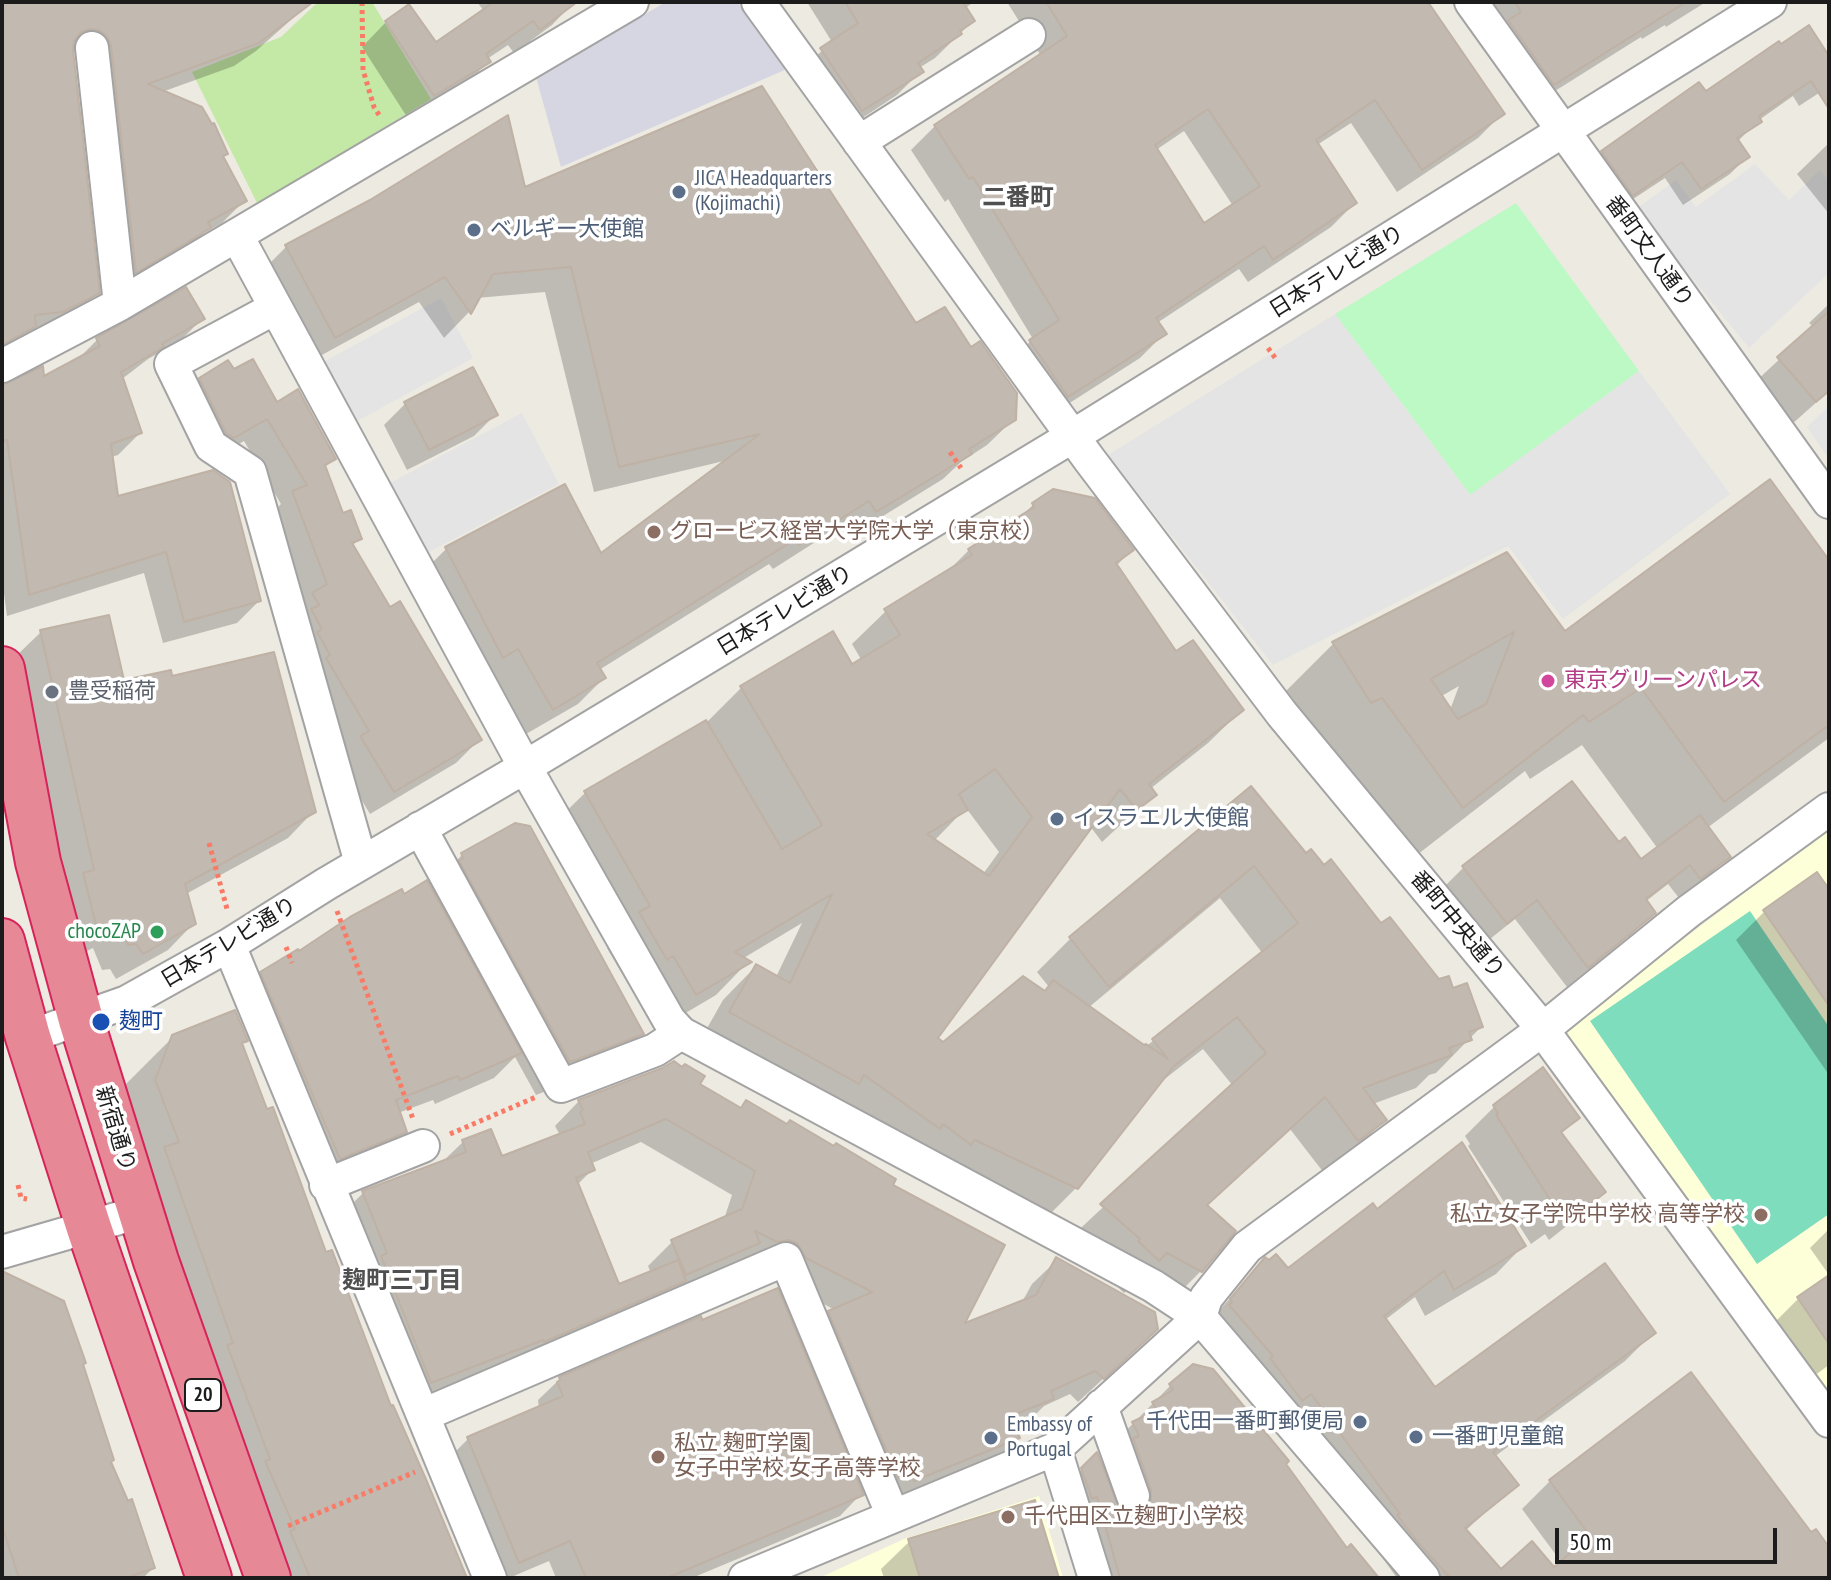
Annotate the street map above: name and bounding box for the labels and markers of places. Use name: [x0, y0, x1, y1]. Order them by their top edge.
place label: JICA Headquarters (Kojimachi): [695, 166, 832, 218]
marker: JICA Headquarters (Kojimachi): [670, 183, 688, 201]
place label: ベルギー大使館: [490, 217, 644, 243]
marker: ベルギー大使館: [465, 221, 483, 239]
place label: グロービス経営大学院大学（東京校）: [670, 519, 1044, 545]
marker: グロービス経営大学院大学（東京校）: [645, 523, 663, 541]
place label: 東京グリーンパレス: [1564, 668, 1762, 694]
marker: 東京グリーンパレス: [1539, 672, 1557, 690]
place label: 豊受稲荷: [68, 679, 156, 705]
marker: 豊受稲荷: [43, 683, 61, 701]
place label: イスラエル大使館: [1073, 806, 1249, 832]
marker: イスラエル大使館: [1048, 810, 1066, 828]
place label: chocoZAP: [67, 919, 141, 945]
marker: chocoZAP: [148, 923, 166, 941]
place label: 麹町: [119, 1009, 163, 1035]
marker: 麹町: [90, 1011, 112, 1033]
place label: 私立 女子学院中学校 高等学校: [1450, 1202, 1745, 1228]
marker: 私立 女子学院中学校 高等学校: [1752, 1206, 1770, 1224]
place label: 千代田一番町郵便局: [1146, 1409, 1344, 1435]
place label: Embassy of Portugal: [1007, 1412, 1092, 1464]
marker: 千代田一番町郵便局: [1351, 1413, 1369, 1431]
place label: 一番町児童館: [1432, 1424, 1564, 1450]
marker: 一番町児童館: [1407, 1428, 1425, 1446]
marker: Embassy of Portugal: [982, 1429, 1000, 1447]
place label: 私立 麹町学園 女子中学校 女子高等学校: [674, 1431, 921, 1482]
marker: 私立 麹町学園 女子中学校 女子高等学校: [649, 1448, 667, 1466]
place label: 千代田区立麹町小学校: [1024, 1504, 1244, 1530]
marker: 千代田区立麹町小学校: [999, 1508, 1017, 1526]

